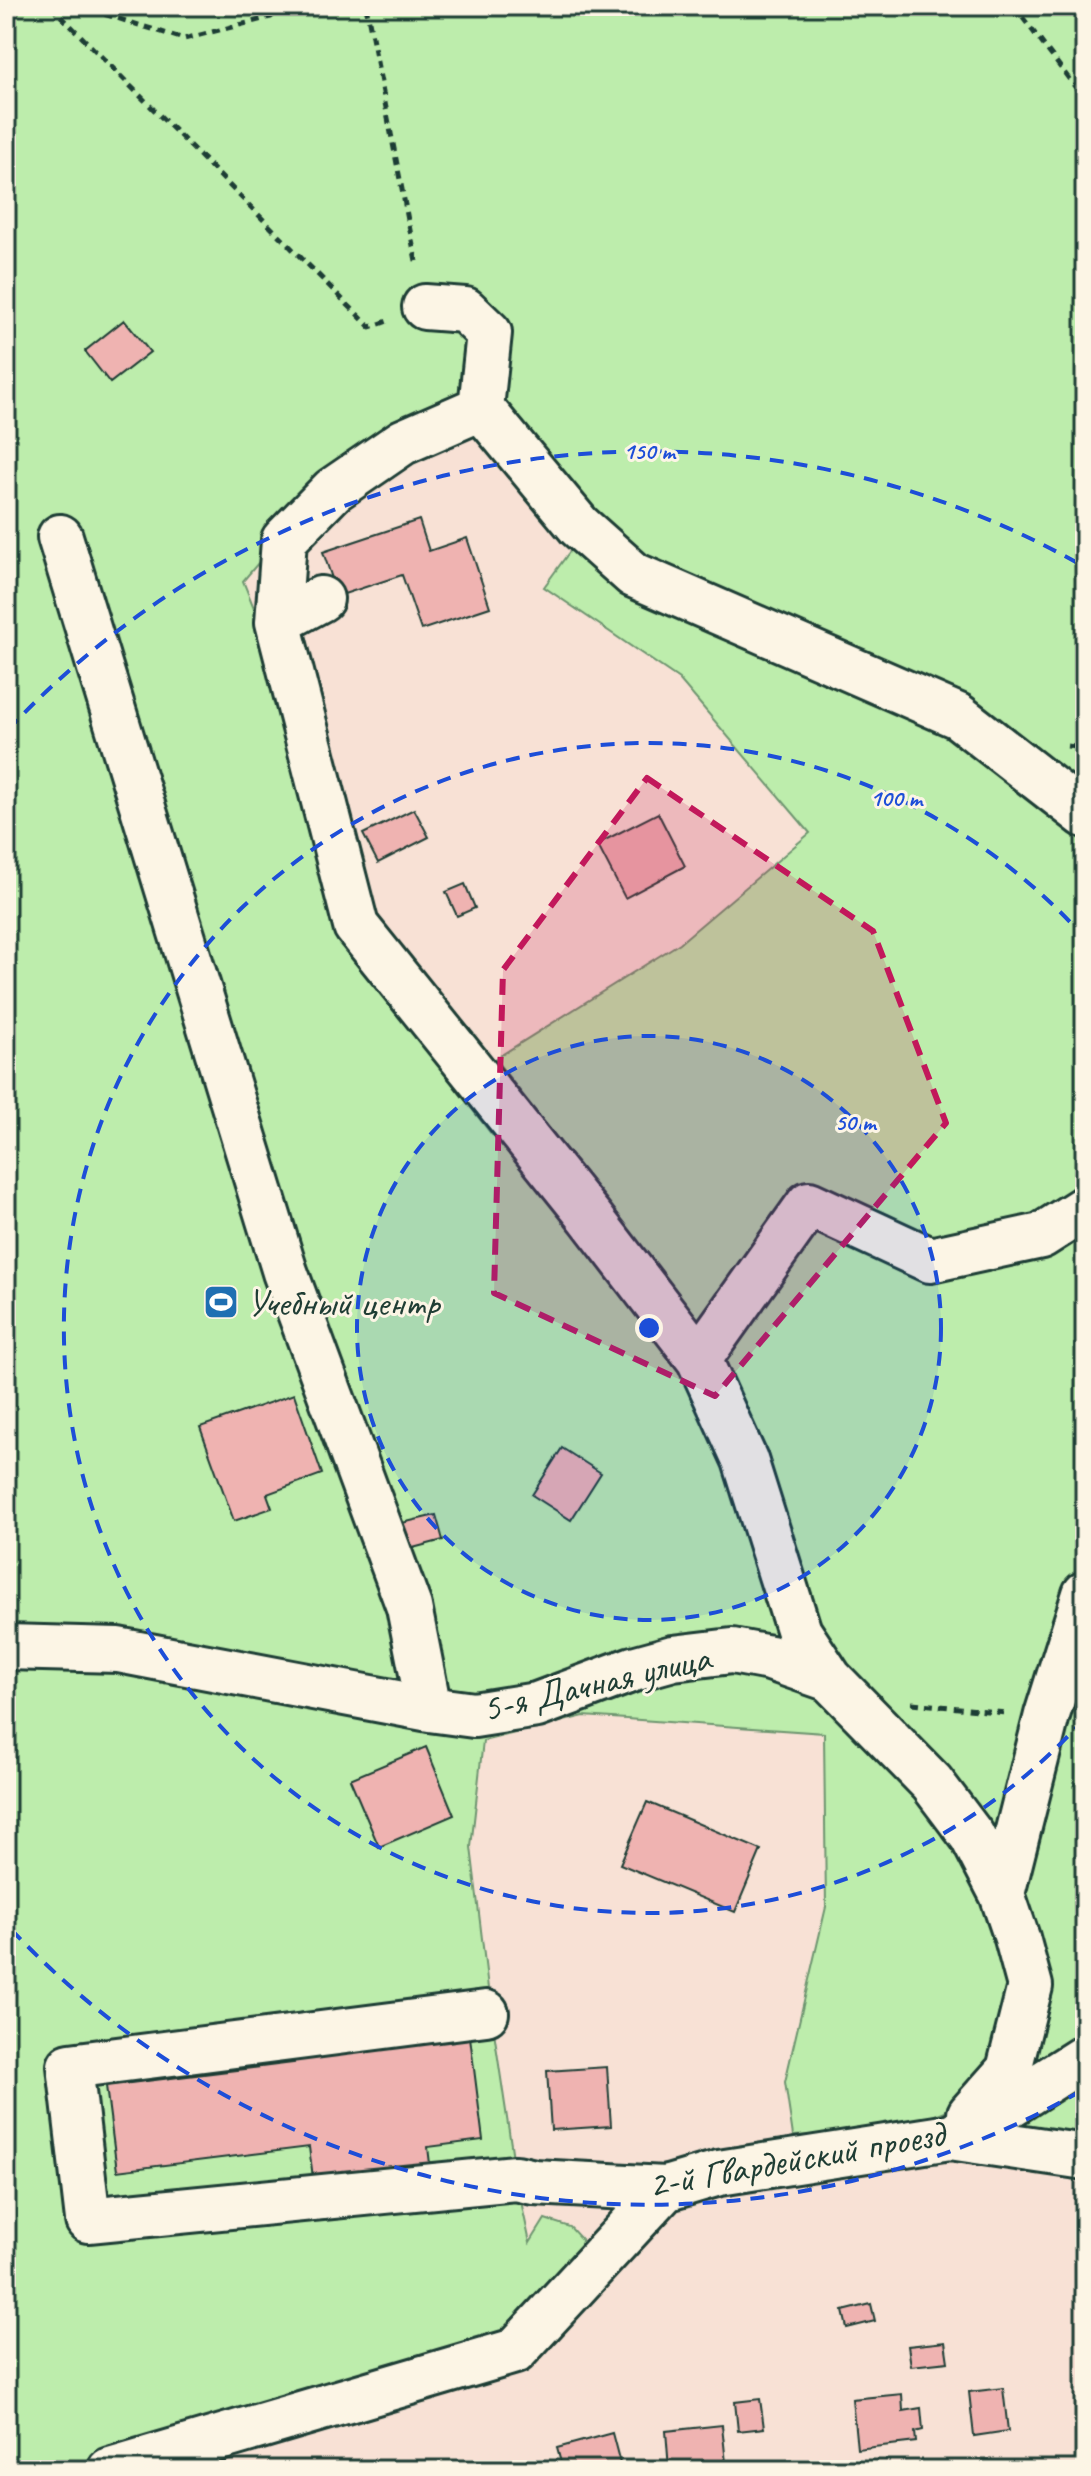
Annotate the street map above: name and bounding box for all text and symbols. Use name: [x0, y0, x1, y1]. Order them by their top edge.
text: 150 m: [623, 436, 677, 466]
text: 100 m: [870, 783, 924, 813]
text: 50 m: [835, 1107, 878, 1137]
place label: Учебный центр: [247, 1279, 441, 1326]
sports icon: Учебный центр: [202, 1283, 240, 1321]
centre of rings: [635, 1314, 663, 1342]
street label: 5-я Дачная улица: [477, 1633, 717, 1732]
street label: 2-й Гвардейский проезд: [644, 2109, 951, 2208]

